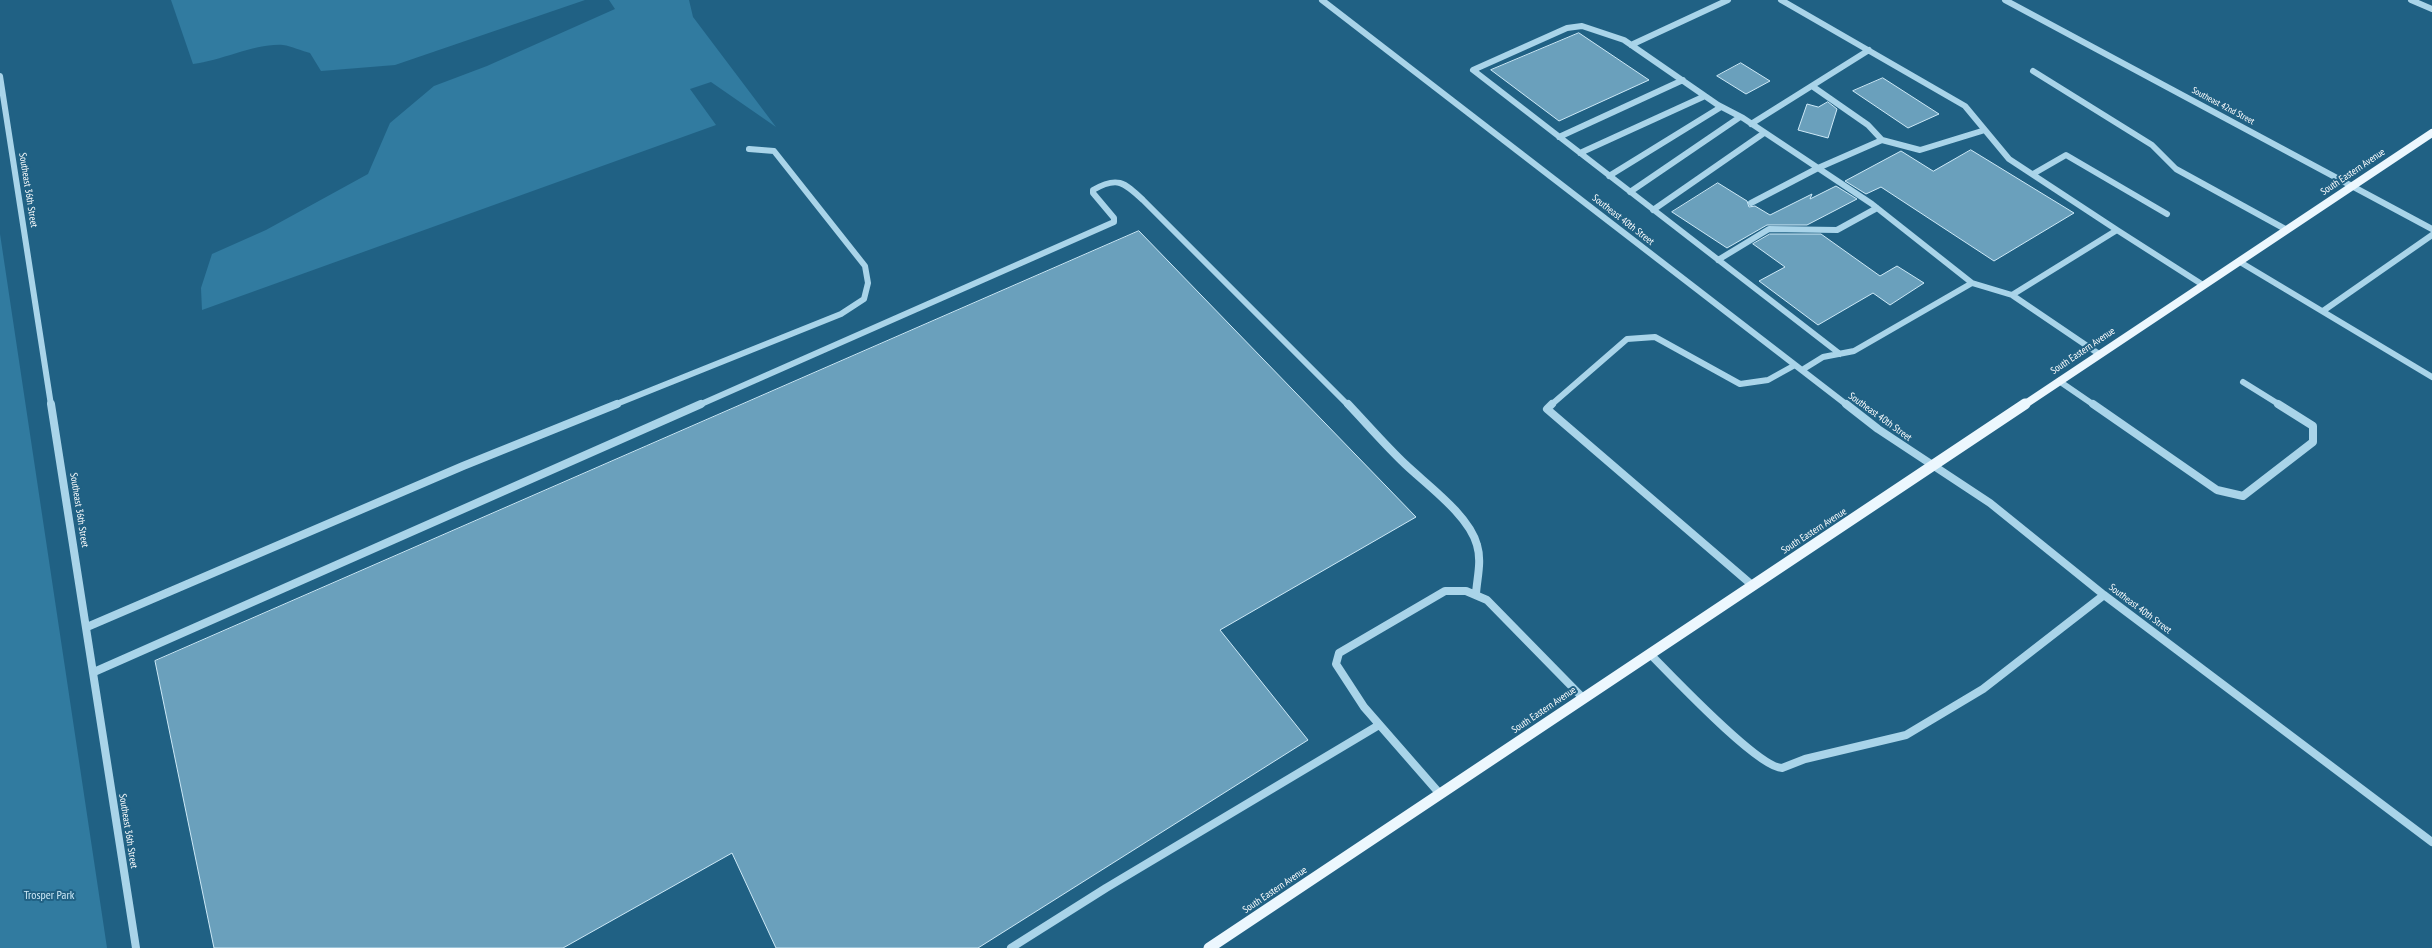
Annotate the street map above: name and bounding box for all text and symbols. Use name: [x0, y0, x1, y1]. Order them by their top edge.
street label: Southeast 42nd Street: [2190, 85, 2256, 127]
street label: South Eastern Avenue: [2318, 146, 2388, 198]
street label: Southeast 36th Street: [16, 152, 40, 228]
street label: Southeast 40th Street: [1590, 192, 1656, 248]
street label: South Eastern Avenue: [2048, 325, 2118, 377]
street label: Southeast 40th Street: [1846, 390, 1914, 444]
street label: Southeast 36th Street: [67, 472, 91, 548]
street label: South Eastern Avenue: [1779, 505, 1849, 557]
street label: Southeast 40th Street: [2106, 582, 2174, 636]
street label: South Eastern Avenue: [1509, 684, 1579, 736]
street label: Southeast 36th Street: [116, 793, 140, 869]
street label: South Eastern Avenue: [1240, 864, 1310, 916]
park label: Trosper Park: [24, 889, 74, 903]

